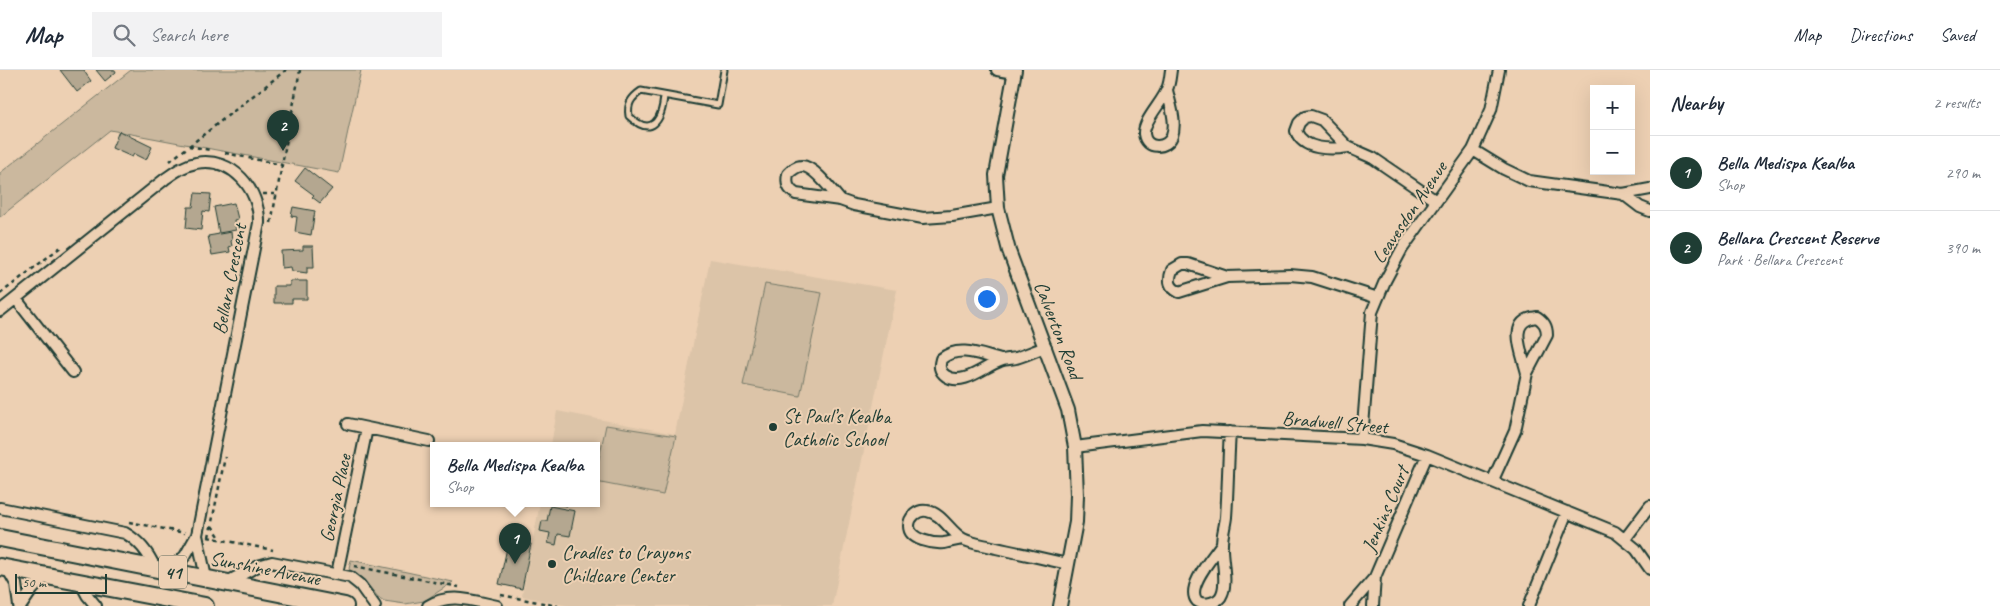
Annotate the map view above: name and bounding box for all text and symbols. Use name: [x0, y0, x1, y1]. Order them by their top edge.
search box: [92, 12, 442, 57]
text: Map: [25, 20, 62, 50]
icon: search: [110, 21, 138, 49]
text: Search here: [150, 23, 228, 47]
text: Map: [1794, 24, 1821, 46]
text: Directions: [1849, 24, 1912, 46]
text: Saved: [1940, 24, 1975, 46]
map controls: [1590, 85, 1635, 175]
button: +: [1590, 85, 1635, 130]
text: Nearby: [1670, 90, 1723, 116]
text: 2 results: [1933, 93, 1980, 113]
pin: 2: [267, 110, 299, 151]
button: −: [1590, 130, 1635, 175]
text: Bella Medispa Kealba: [1717, 151, 1854, 175]
street label: Leavesdon Avenue: [1366, 155, 1454, 268]
text: 1: [1682, 163, 1690, 183]
text: 290 m: [1946, 163, 1980, 183]
text: Shop: [1717, 175, 1744, 195]
street label: Bellara Crescent: [207, 220, 253, 336]
text: Bellara Crescent Reserve: [1717, 226, 1879, 250]
text: 2: [1682, 238, 1690, 258]
text: 390 m: [1946, 238, 1980, 258]
text: Park · Bellara Crescent: [1717, 250, 1842, 270]
street label: Calverton Road: [1028, 278, 1090, 386]
your location: [974, 286, 1000, 312]
place label: St Paul’s Kealba Catholic School: [783, 404, 892, 452]
street label: Bradwell Street: [1281, 405, 1391, 440]
marker: St Paul’s Kealba Catholic School: [767, 421, 779, 433]
popup: [430, 442, 600, 507]
street label: Georgia Place: [314, 450, 357, 544]
text: Bella Medispa Kealba: [446, 453, 584, 477]
street label: Jenkins Court: [1356, 459, 1416, 557]
text: Shop: [446, 477, 474, 497]
pin: 1: [499, 523, 531, 564]
place label: Cradles to Crayons Childcare Center: [562, 540, 692, 588]
street label: Sunshine Avenue: [208, 546, 324, 592]
road number: 41: [159, 556, 187, 588]
marker: Cradles to Crayons Childcare Center: [546, 558, 558, 570]
scale bar: [15, 571, 108, 594]
text: 50 m: [22, 574, 46, 591]

